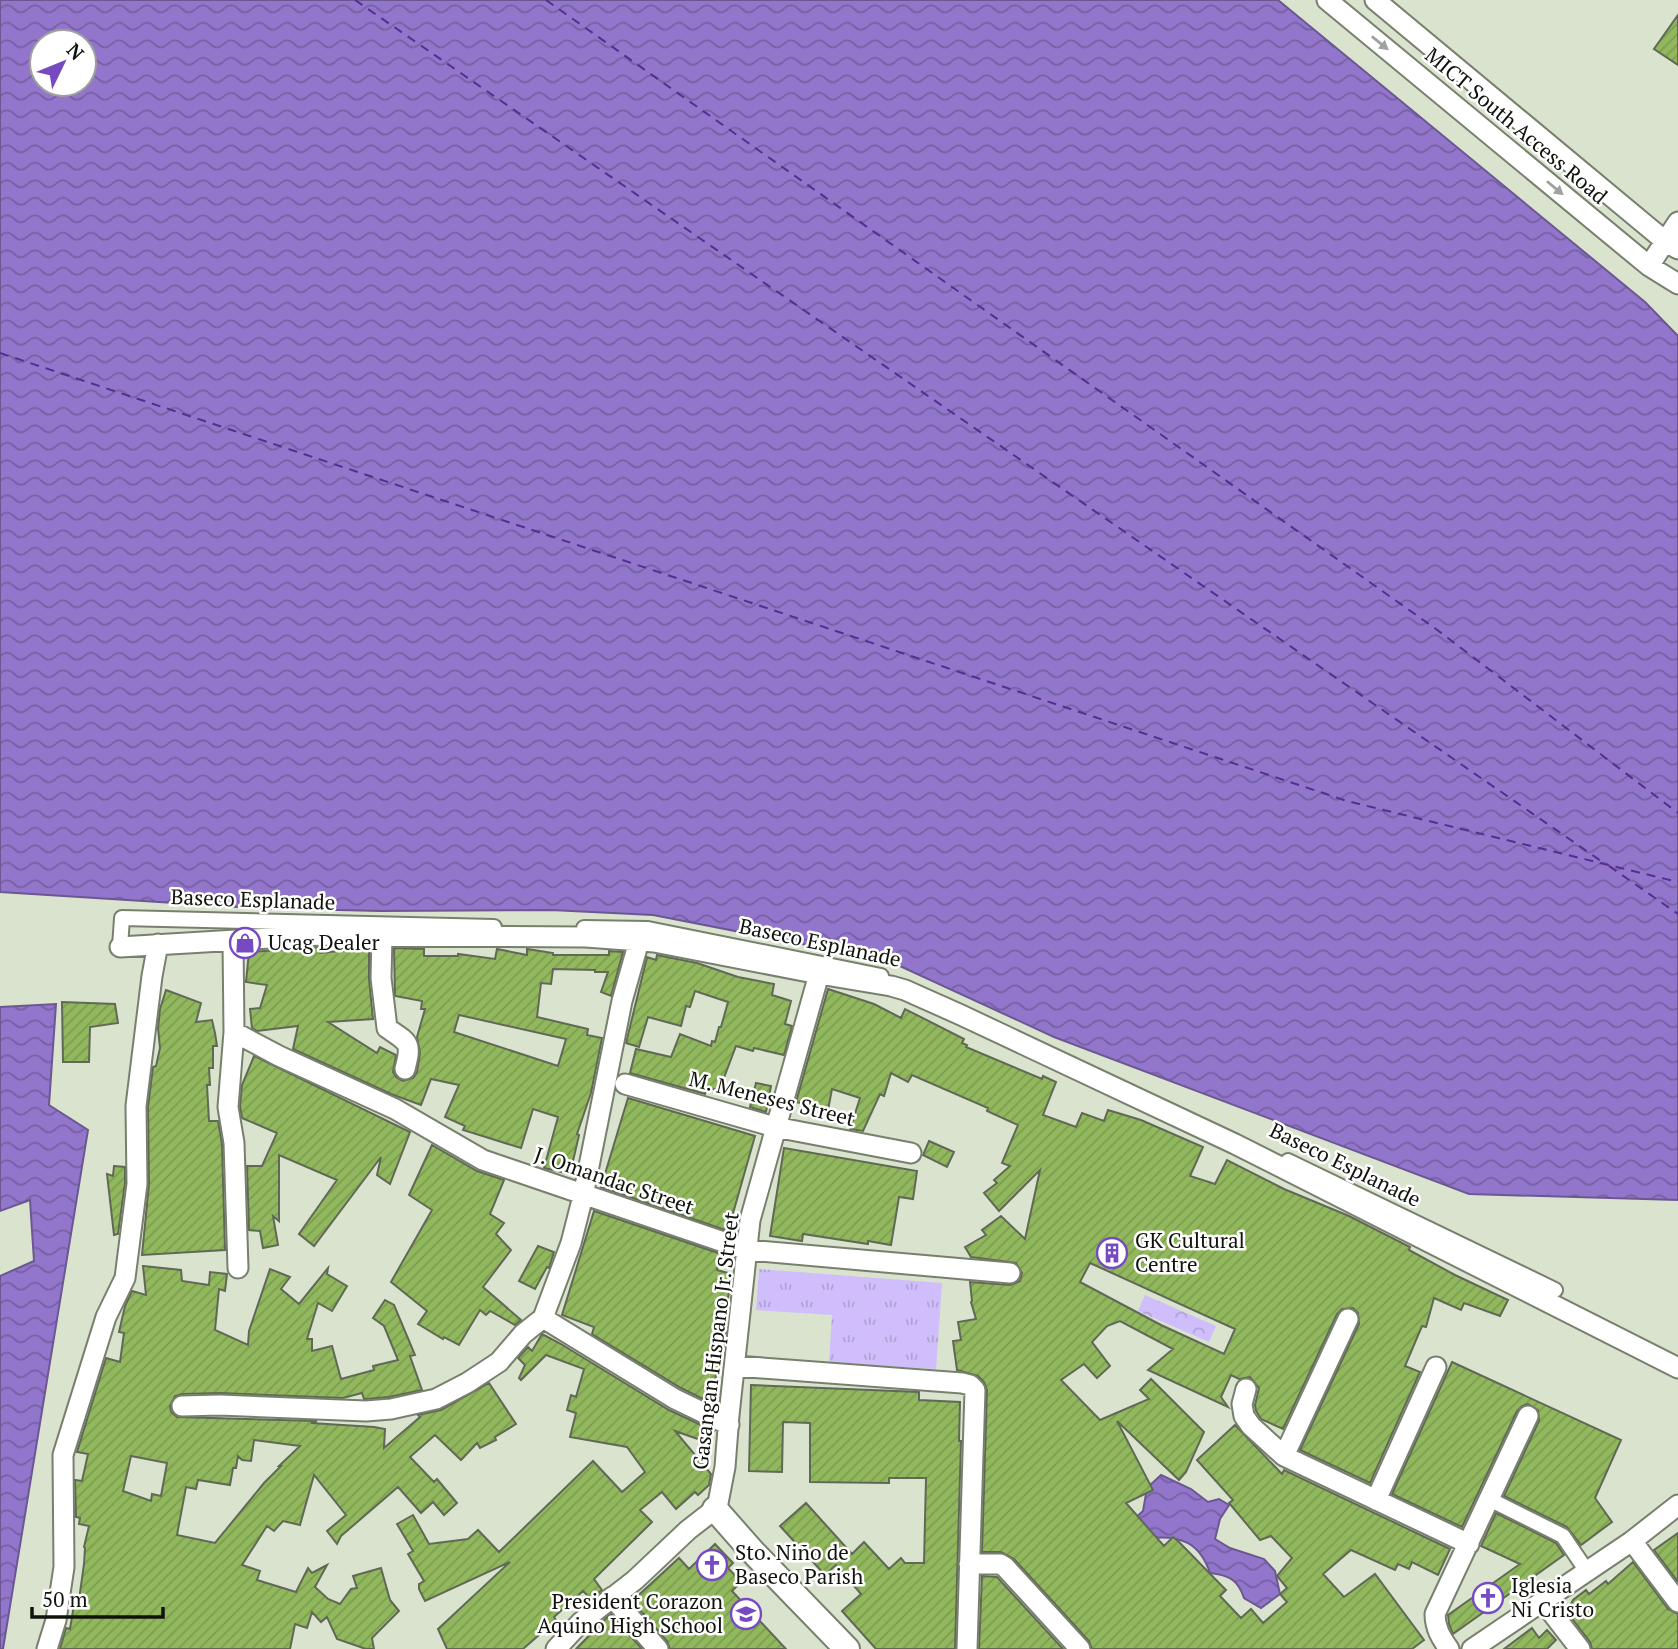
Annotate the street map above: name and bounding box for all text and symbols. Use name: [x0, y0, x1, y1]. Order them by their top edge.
north arrow: [28, 28, 98, 98]
one-way arrow: [1372, 35, 1389, 50]
text: N: [62, 37, 90, 65]
street label: MICT South Access Road: [1420, 41, 1614, 210]
one-way arrow: [1547, 180, 1564, 195]
street label: Baseco Esplanade: [170, 882, 336, 916]
street label: Baseco Esplanade: [737, 911, 904, 973]
shop icon: Ucag Dealer: [228, 926, 262, 960]
place label: Ucag Dealer: [268, 928, 380, 956]
street label: M. Meneses Street: [686, 1064, 858, 1132]
street label: Baseco Esplanade: [1265, 1115, 1426, 1213]
street label: J. Omandac Street: [531, 1140, 698, 1221]
street label: Gasangan Hispano Jr. Street: [685, 1210, 745, 1471]
place label: GK Cultural Centre: [1135, 1226, 1245, 1278]
building icon: GK Cultural Centre: [1095, 1236, 1129, 1270]
place label: Sto. Niño de Baseco Parish: [735, 1538, 863, 1590]
church icon: Sto. Niño de Baseco Parish: [695, 1548, 729, 1582]
place label: Iglesia Ni Cristo: [1511, 1571, 1594, 1623]
scale bar: [32, 1576, 163, 1620]
church icon: Iglesia Ni Cristo: [1471, 1581, 1505, 1615]
text: 50 m: [42, 1585, 88, 1613]
place label: President Corazon Aquino High School: [537, 1587, 724, 1639]
school or university icon: President Corazon Aquino High School: [729, 1597, 763, 1631]

